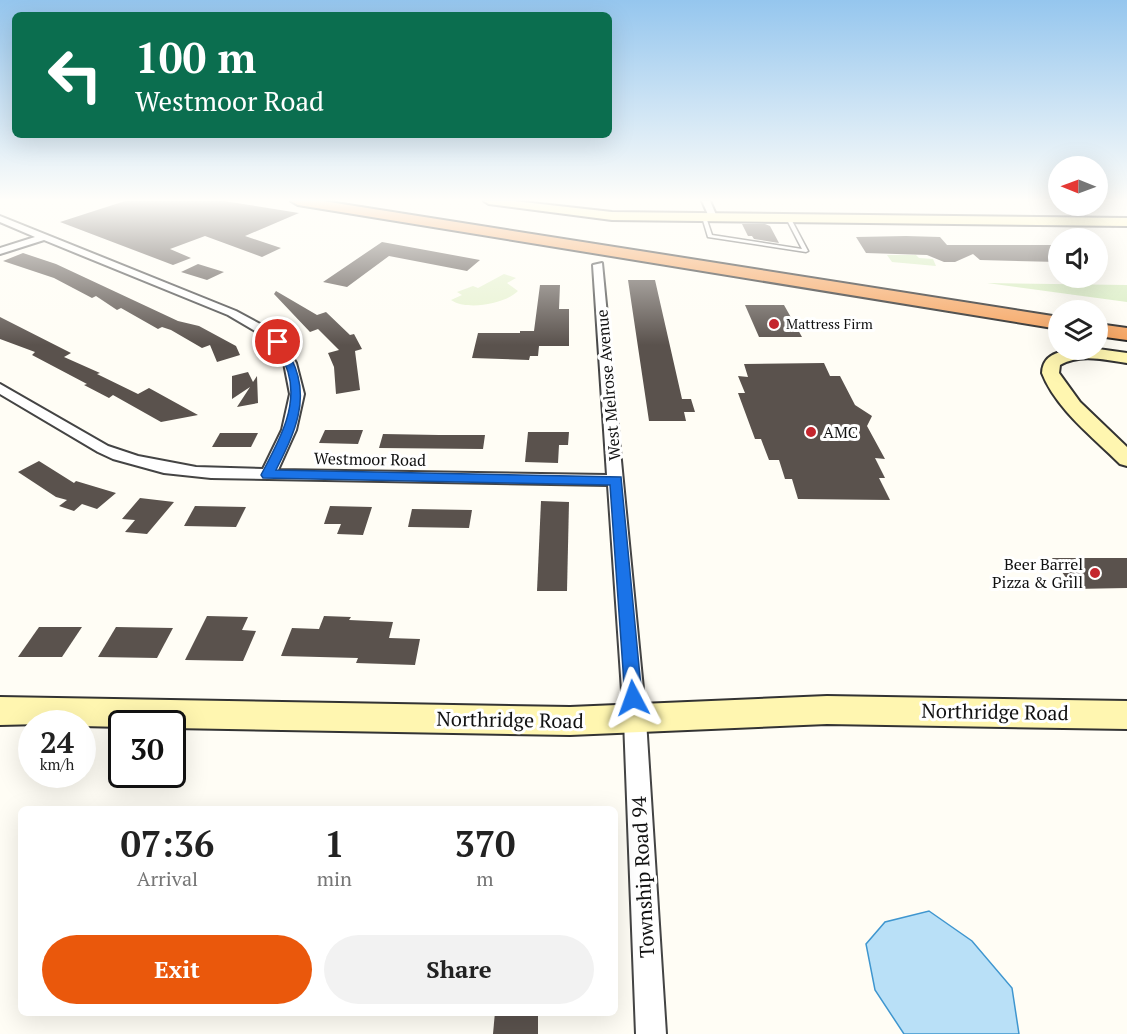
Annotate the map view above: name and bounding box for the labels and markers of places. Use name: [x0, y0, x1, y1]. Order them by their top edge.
place label: Mattress Firm: [786, 314, 873, 333]
pin: [252, 316, 303, 367]
marker: Mattress Firm: [767, 317, 781, 331]
place label: AMC: [823, 421, 858, 443]
marker: AMC: [804, 425, 818, 439]
place label: Beer Barrel Pizza & Grill: [992, 553, 1083, 593]
marker: Beer Barrel Pizza & Grill: [1088, 566, 1102, 580]

